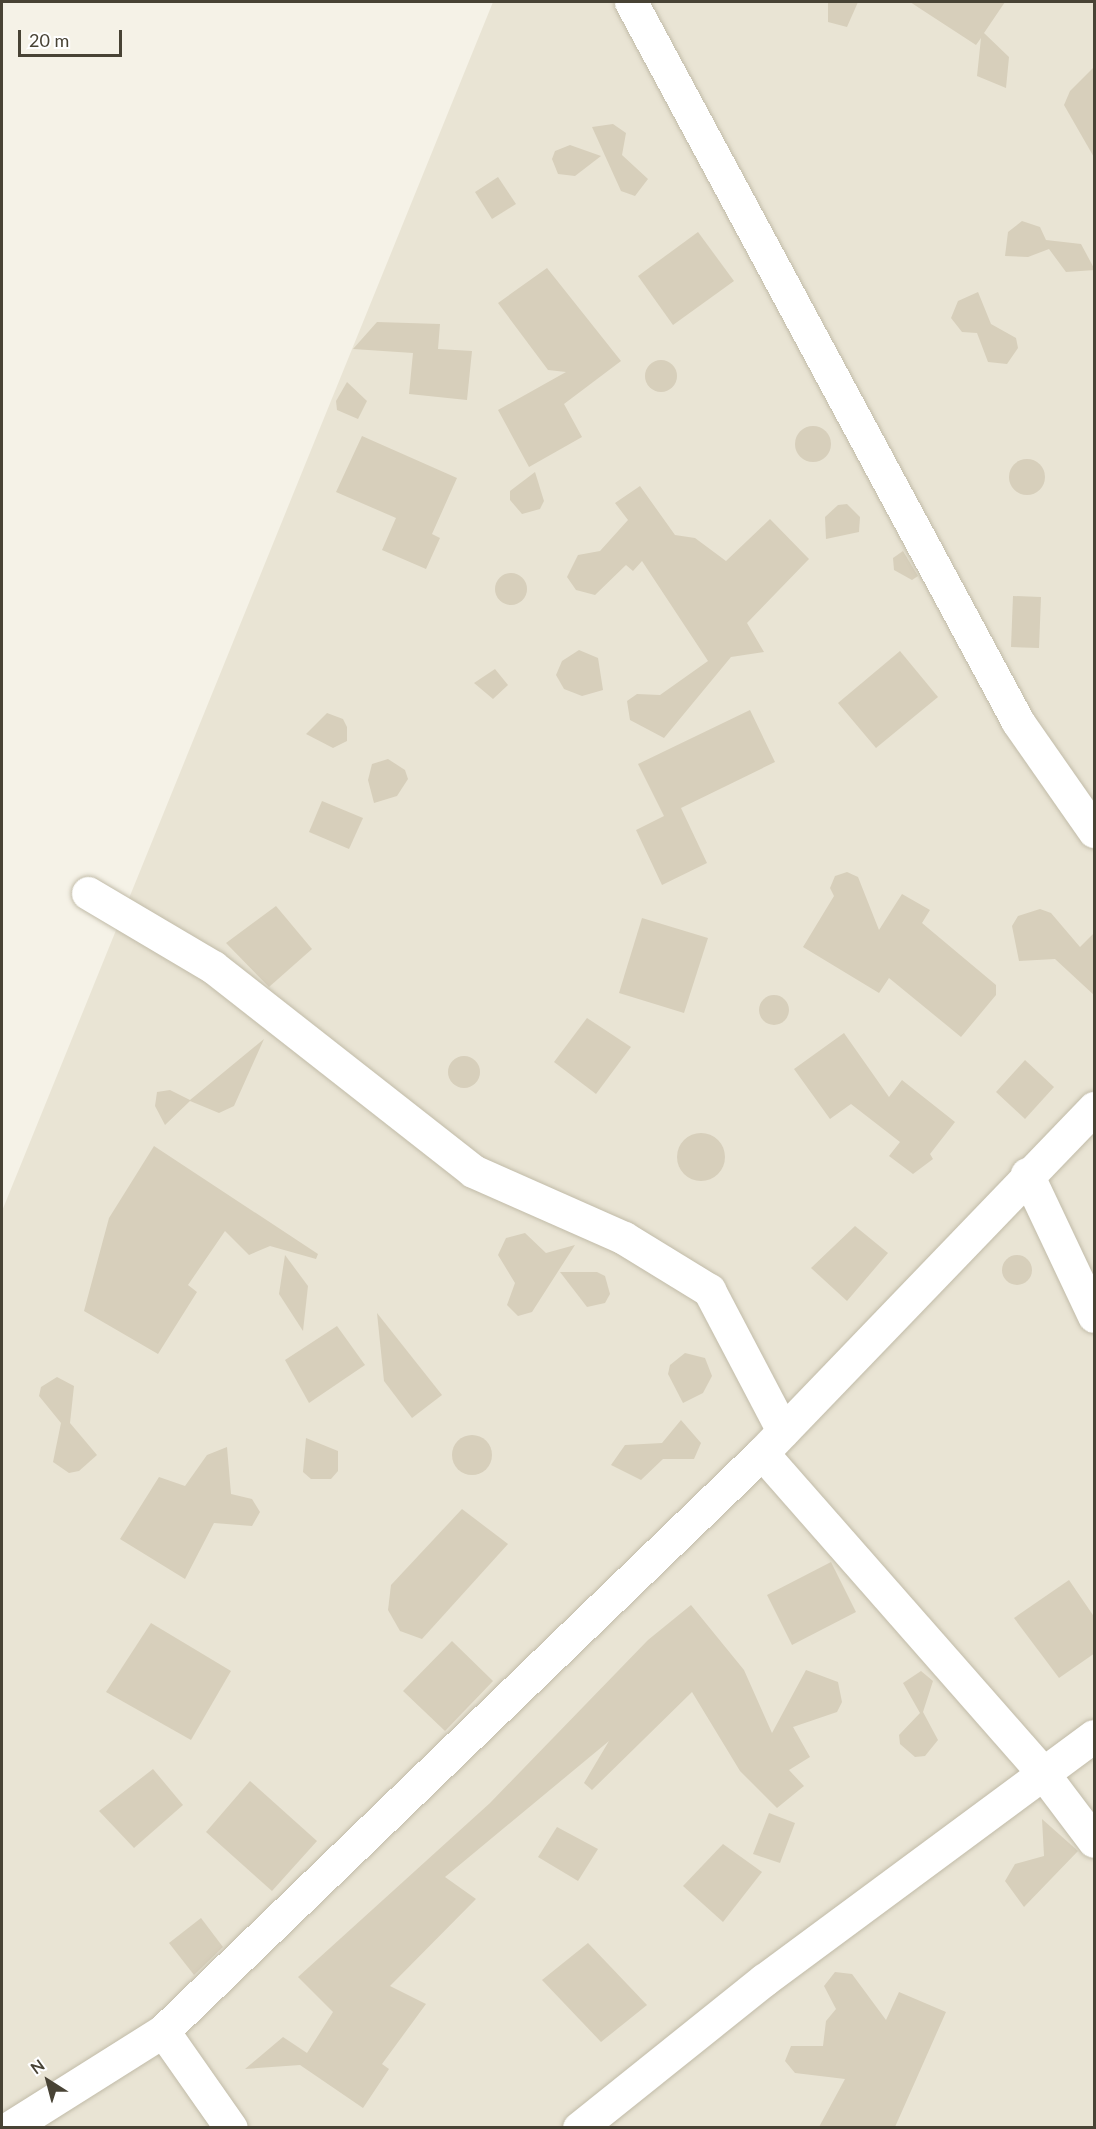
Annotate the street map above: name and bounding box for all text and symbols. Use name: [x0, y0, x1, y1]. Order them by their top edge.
scale bar: [21, 18, 124, 56]
text: 20 m: [29, 29, 69, 51]
north arrow: [18, 2051, 78, 2111]
text: N: [27, 2055, 48, 2077]

